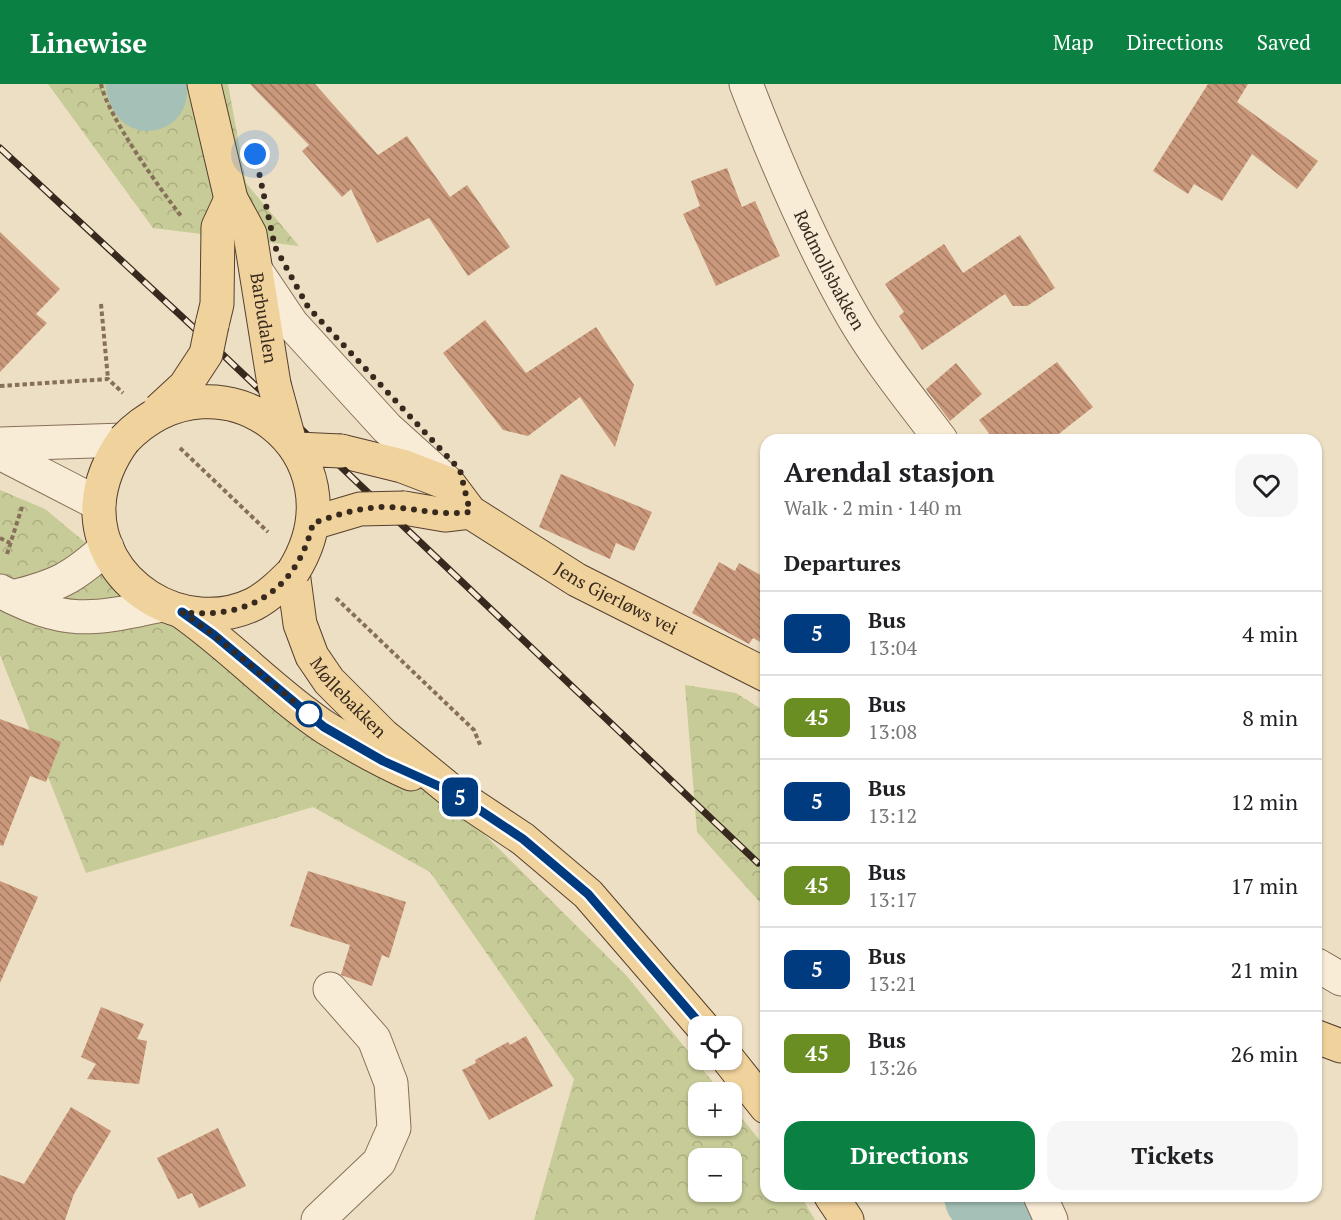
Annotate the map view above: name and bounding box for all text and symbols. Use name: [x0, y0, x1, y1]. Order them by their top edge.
text: Linewise: [30, 24, 147, 61]
text: Map: [1053, 28, 1094, 56]
text: Directions: [1127, 28, 1224, 56]
text: Saved: [1257, 28, 1311, 56]
your location: [240, 139, 270, 169]
street label: Rødmollsbakken: [789, 206, 871, 335]
street label: Barbudalen: [245, 271, 284, 365]
text: Arendal stasjon: [784, 453, 994, 490]
button: heart: [1235, 454, 1298, 517]
text: Walk · 2 min · 140 m: [784, 494, 962, 521]
text: Departures: [784, 548, 901, 577]
street label: Jens Gjerløws vei: [550, 556, 682, 640]
text: Bus: [868, 605, 906, 634]
text: 5: [811, 619, 823, 647]
text: 4 min: [1242, 619, 1298, 648]
text: 13:04: [868, 634, 917, 661]
street label: Møllebakken: [305, 652, 392, 743]
text: Bus: [868, 689, 906, 718]
unlabelled marker: [296, 701, 322, 727]
text: 45: [805, 703, 829, 731]
text: 8 min: [1242, 703, 1298, 732]
text: 13:08: [868, 718, 917, 745]
text: Bus: [868, 773, 906, 802]
line badge: 5: [440, 778, 480, 816]
text: 5: [454, 783, 466, 811]
text: 5: [811, 787, 823, 815]
text: 12 min: [1231, 787, 1298, 816]
text: 13:12: [868, 802, 917, 829]
text: Bus: [868, 857, 906, 886]
text: 45: [805, 871, 829, 899]
text: 17 min: [1231, 871, 1298, 900]
text: 13:17: [868, 886, 917, 913]
text: Bus: [868, 941, 906, 970]
text: 5: [811, 955, 823, 983]
text: 21 min: [1231, 955, 1298, 984]
text: 13:21: [868, 970, 917, 997]
map controls: [688, 1016, 742, 1202]
button: locate: [688, 1016, 742, 1070]
text: Bus: [868, 1025, 906, 1054]
text: 45: [805, 1039, 829, 1067]
text: 26 min: [1231, 1039, 1298, 1068]
text: 13:26: [868, 1054, 917, 1081]
button: +: [688, 1082, 742, 1136]
button: Directions: [784, 1121, 1035, 1190]
button: Tickets: [1047, 1121, 1298, 1190]
button: −: [688, 1148, 742, 1202]

